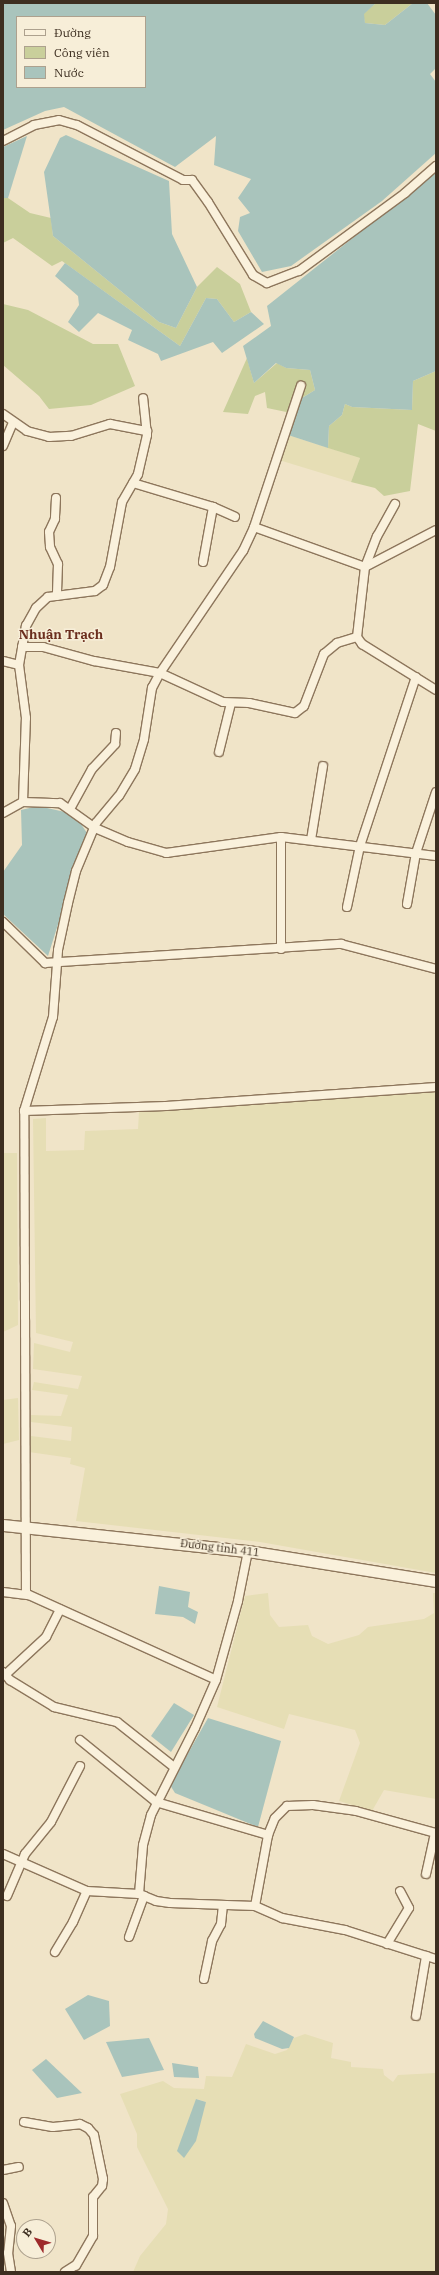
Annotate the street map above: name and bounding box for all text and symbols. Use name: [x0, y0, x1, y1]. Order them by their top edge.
legend: [16, 16, 146, 88]
text: Đường: [54, 25, 91, 40]
text: Công viên: [54, 45, 110, 60]
text: Nước: [54, 65, 84, 80]
district label: Nhuận Trạch: [19, 627, 103, 643]
street label: Đường tỉnh 411: [180, 1537, 260, 1559]
north arrow: [16, 2219, 56, 2259]
text: B: [19, 2225, 35, 2240]

